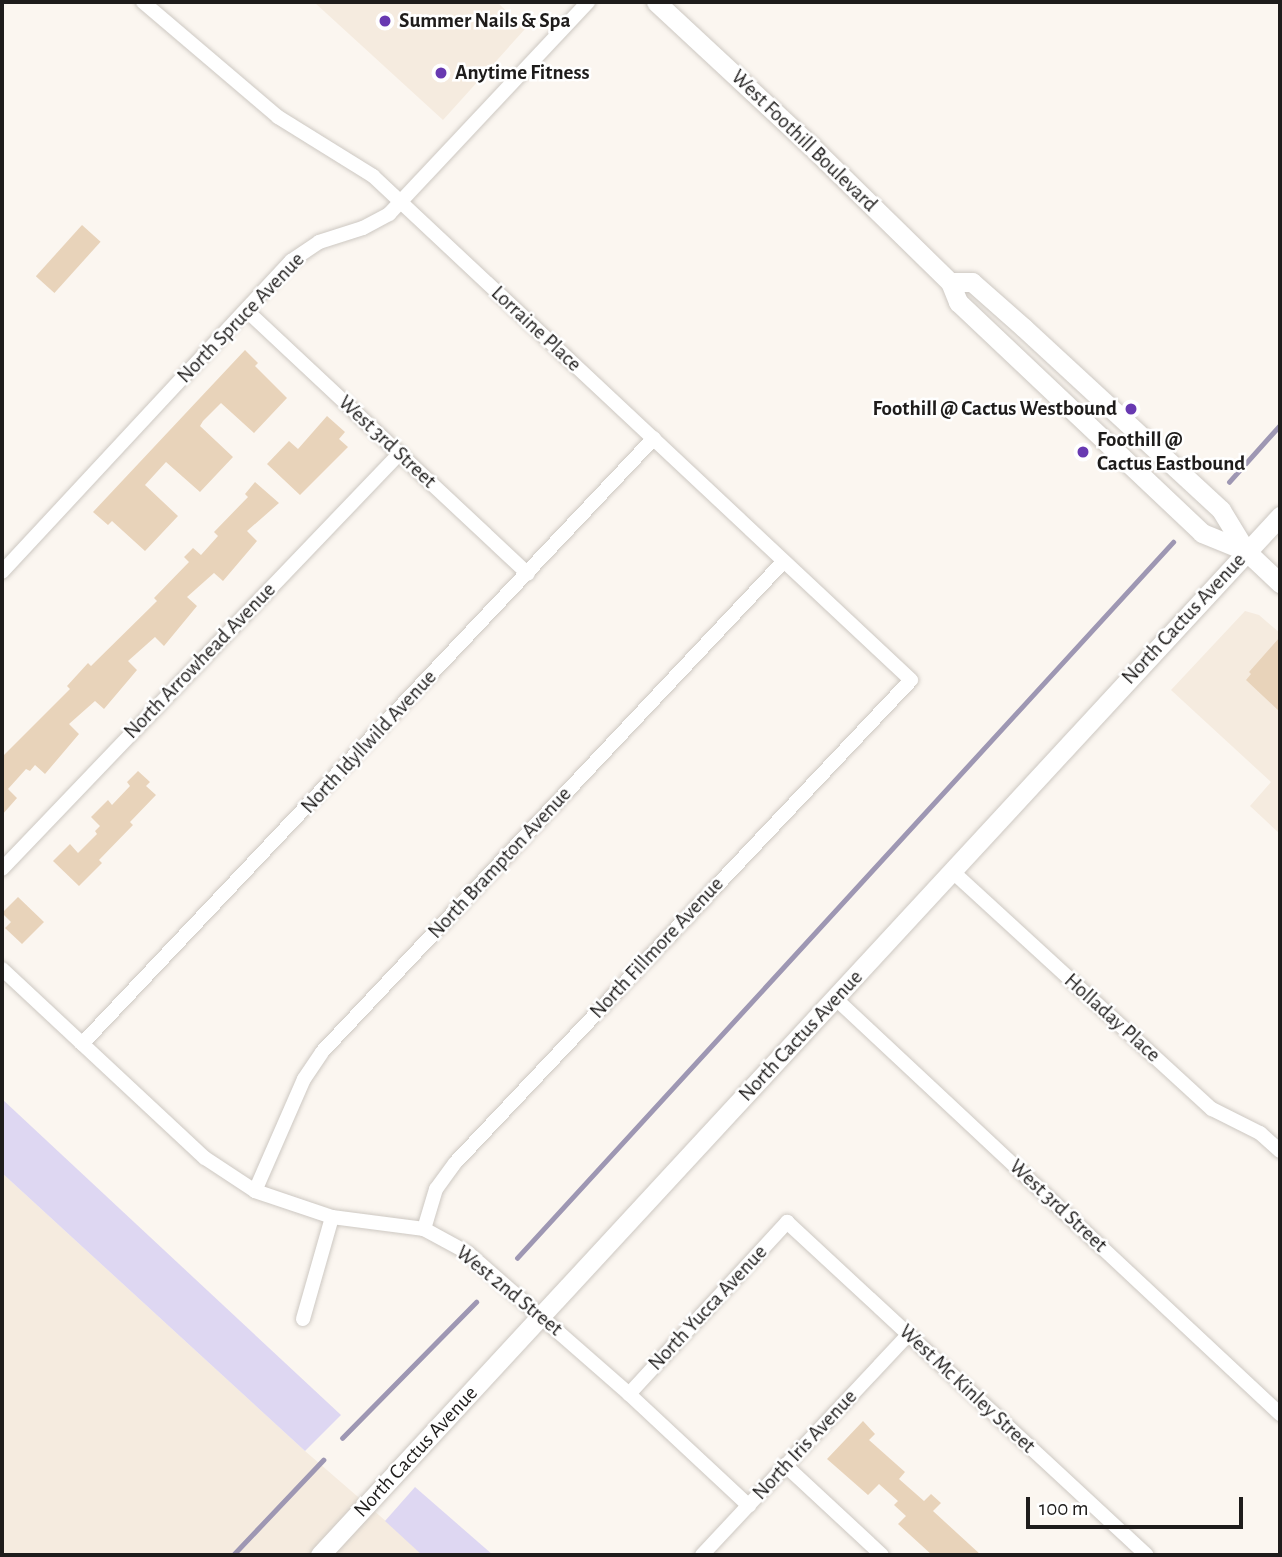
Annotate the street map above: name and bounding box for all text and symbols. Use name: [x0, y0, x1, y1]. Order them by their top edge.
place label: Summer Nails & Spa: [399, 8, 571, 34]
marker: Summer Nails & Spa: [377, 13, 393, 29]
place label: Anytime Fitness: [455, 60, 590, 86]
marker: Anytime Fitness: [433, 65, 449, 81]
street label: West Foothill Boulevard: [726, 65, 882, 217]
street label: North Spruce Avenue: [172, 247, 310, 389]
street label: Lorraine Place: [486, 281, 586, 377]
street label: West 3rd Street: [333, 390, 441, 494]
place label: Foothill @ Cactus Westbound: [873, 396, 1117, 422]
marker: Foothill @ Cactus Westbound: [1123, 401, 1139, 417]
place label: Foothill @ Cactus Eastbound: [1097, 427, 1245, 477]
marker: Foothill @ Cactus Eastbound: [1075, 444, 1091, 460]
street label: North Cactus Avenue: [1117, 548, 1251, 690]
street label: North Arrowhead Avenue: [119, 578, 281, 744]
street label: North Idyllwild Avenue: [296, 665, 442, 819]
street label: North Brampton Avenue: [423, 782, 577, 944]
street label: North Fillmore Avenue: [585, 872, 729, 1024]
street label: North Cactus Avenue: [734, 965, 868, 1107]
street label: Holladay Place: [1059, 968, 1165, 1068]
street label: West 3rd Street: [1004, 1154, 1112, 1258]
street label: West 2nd Street: [451, 1240, 567, 1342]
street label: North Yucca Avenue: [643, 1240, 773, 1376]
street label: West Mc Kinley Street: [894, 1319, 1040, 1459]
street label: North Cactus Avenue: [349, 1381, 483, 1523]
street label: North Iris Avenue: [747, 1385, 863, 1505]
scale bar: [1030, 1484, 1247, 1528]
text: 100 m: [1039, 1498, 1089, 1519]

